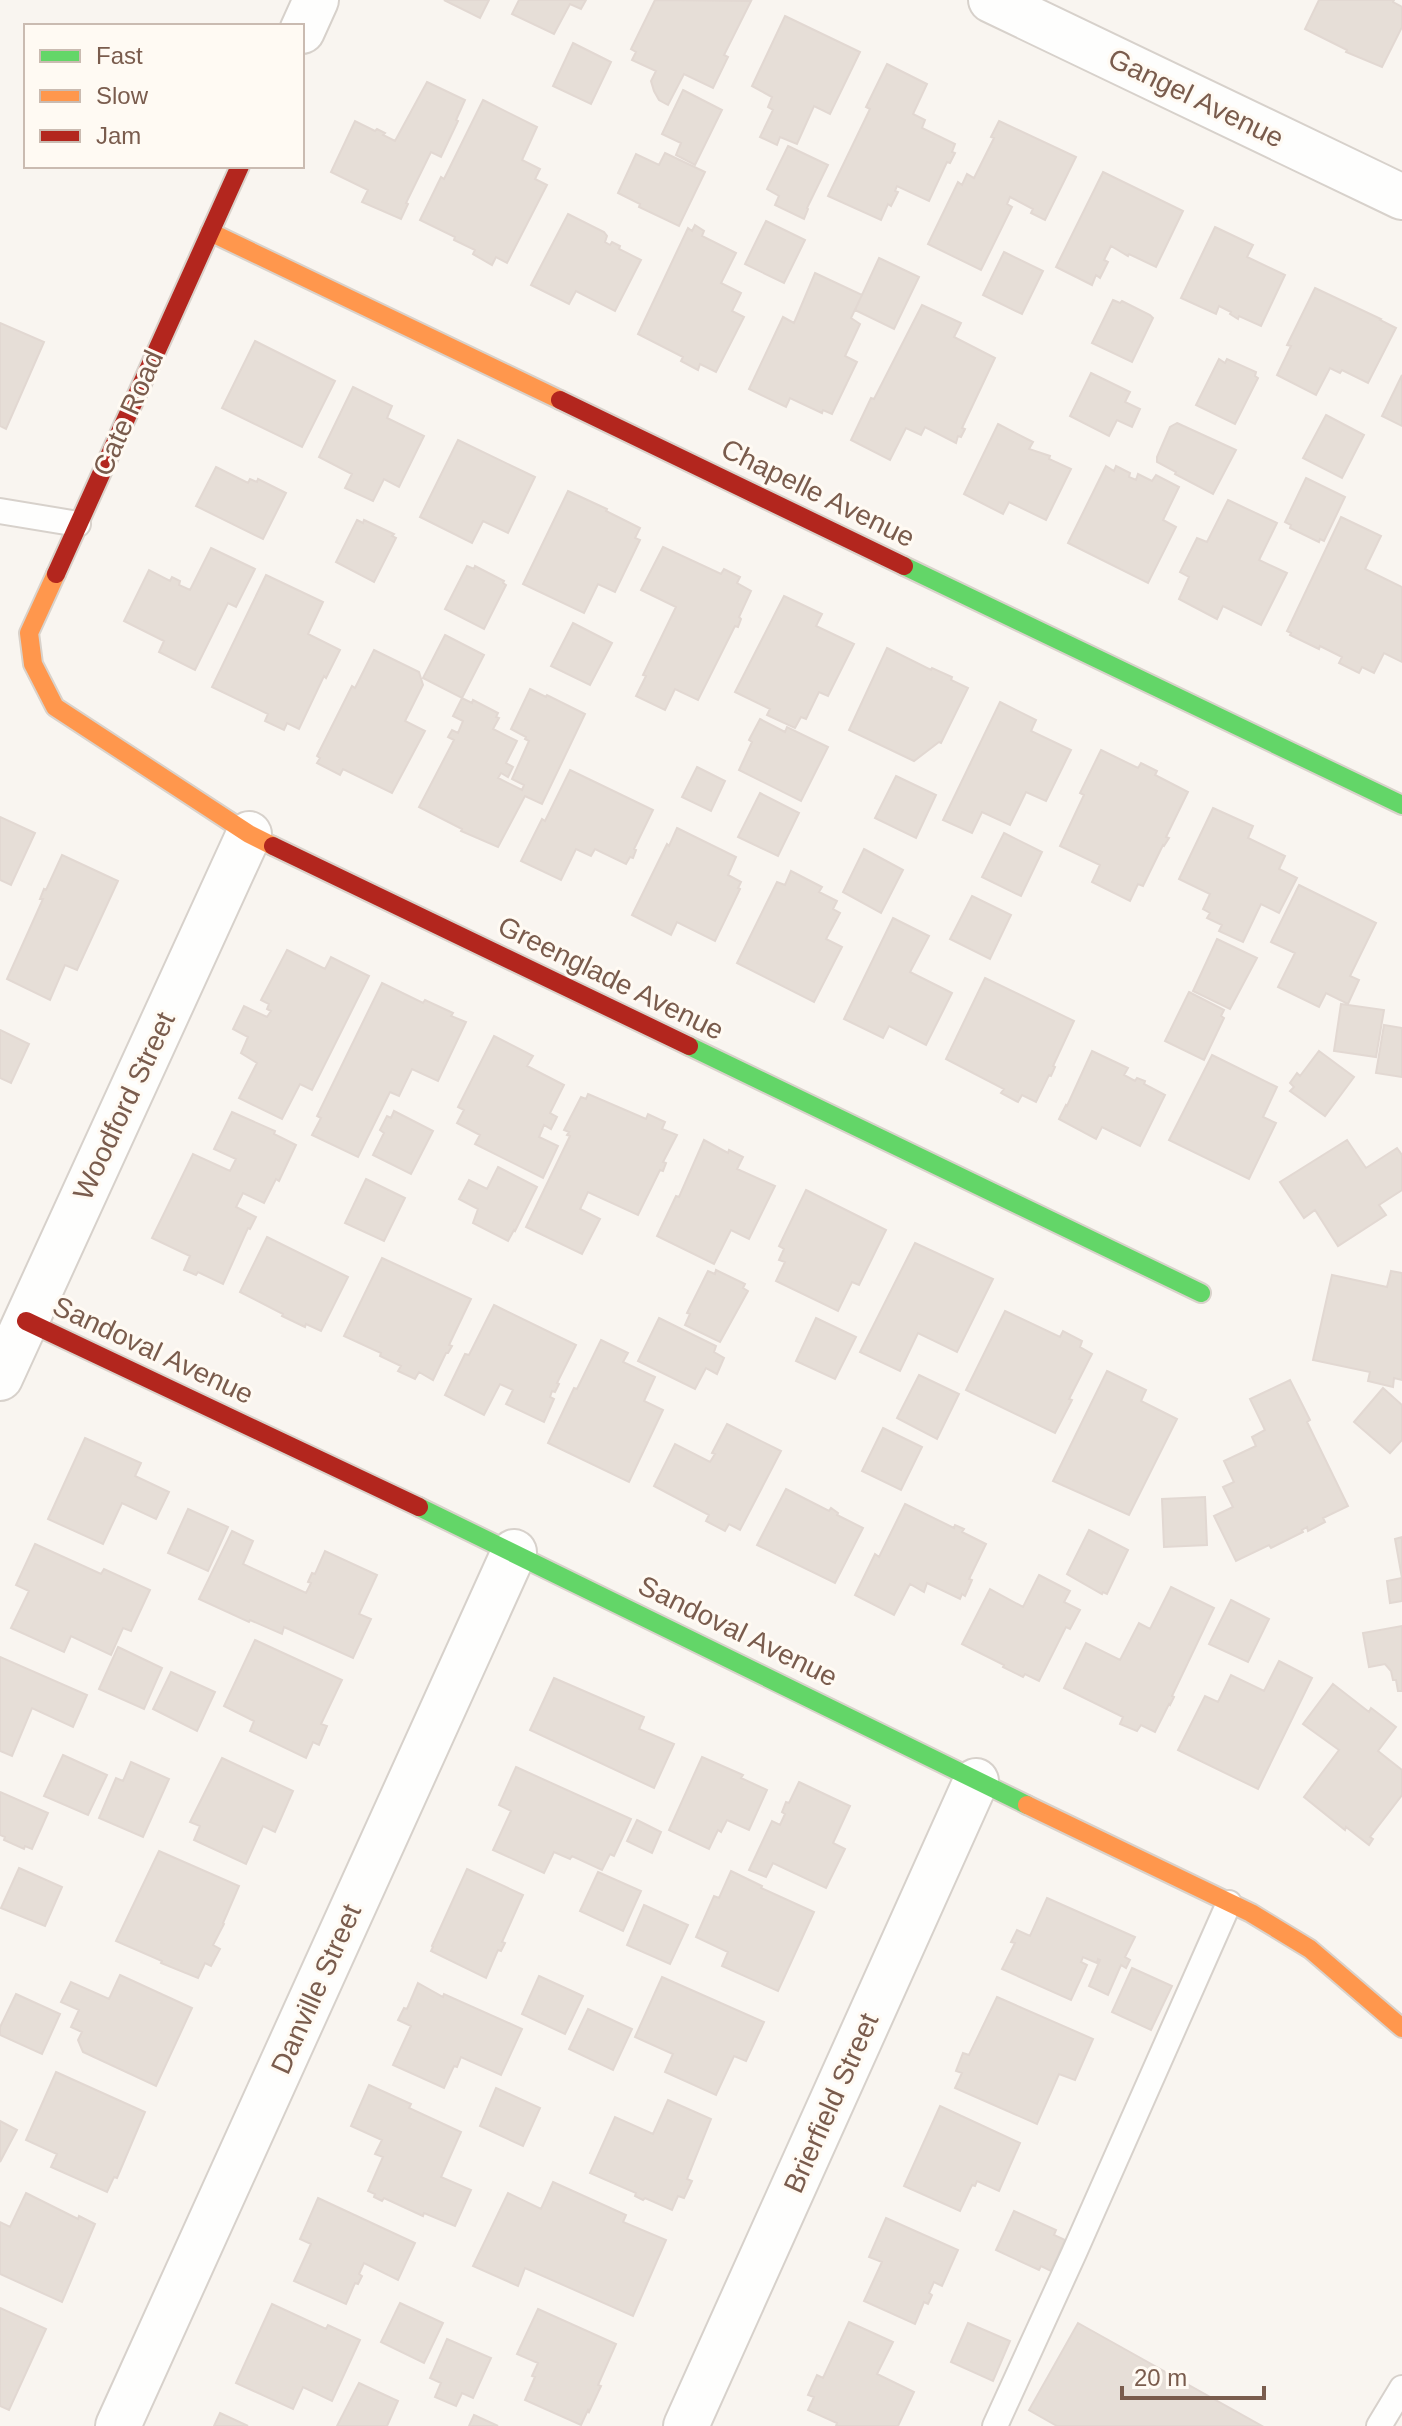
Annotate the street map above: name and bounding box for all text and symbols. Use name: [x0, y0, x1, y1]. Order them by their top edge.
legend: [24, 24, 304, 168]
text: Fast: [96, 42, 143, 69]
street label: Gangel Avenue: [1103, 42, 1289, 154]
text: Slow: [96, 82, 149, 109]
text: Jam: [96, 122, 141, 149]
street label: Cate Road: [87, 346, 169, 480]
street label: Chapelle Avenue: [716, 433, 920, 553]
street label: Greenglade Avenue: [493, 910, 729, 1046]
street label: Woodford Street: [67, 1007, 181, 1205]
street label: Sandoval Avenue: [48, 1290, 258, 1410]
street label: Sandoval Avenue: [633, 1569, 843, 1693]
street label: Danville Street: [265, 1899, 367, 2078]
street label: Brierfield Street: [778, 2008, 884, 2197]
scale bar: [1122, 2350, 1264, 2400]
text: 20 m: [1134, 2364, 1187, 2391]

